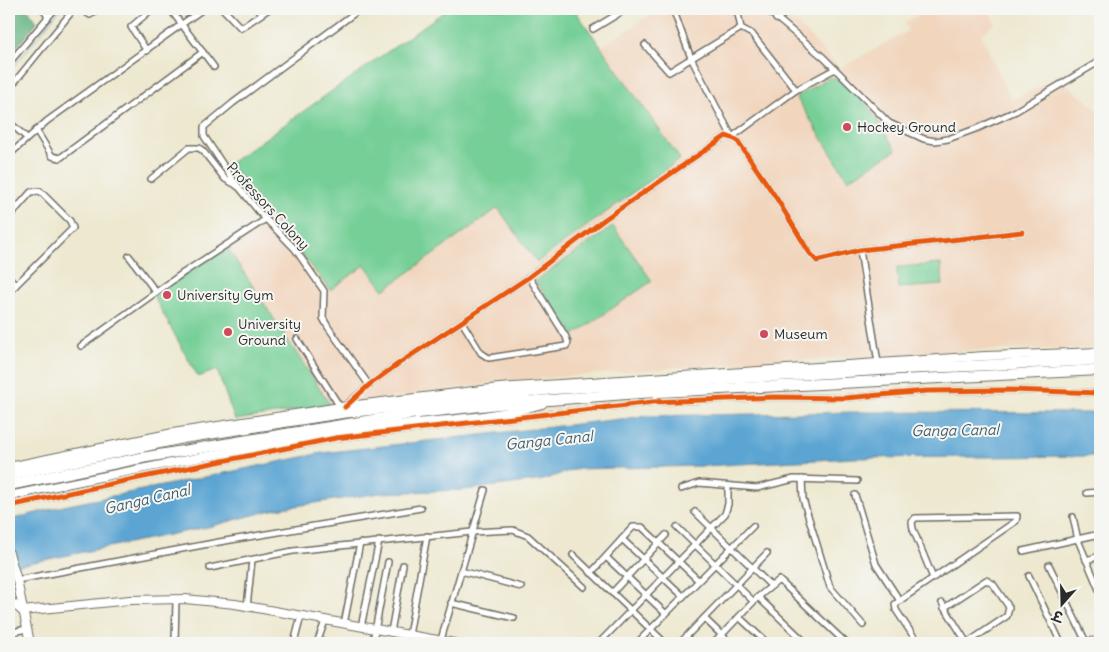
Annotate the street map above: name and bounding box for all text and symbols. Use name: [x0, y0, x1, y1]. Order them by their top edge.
place label: Hockey Ground: [857, 118, 956, 136]
marker: Hockey Ground: [841, 121, 853, 133]
street label: Professors Colony: [223, 158, 313, 254]
place label: University Gym: [177, 286, 274, 304]
marker: University Gym: [161, 289, 173, 301]
place label: University Ground: [238, 315, 301, 349]
place label: Museum: [774, 325, 828, 343]
marker: University Ground: [222, 326, 234, 338]
marker: Museum: [758, 328, 770, 340]
water label: Ganga Canal: [911, 420, 1002, 440]
water label: Ganga Canal: [504, 426, 596, 454]
water label: Ganga Canal: [102, 479, 194, 518]
north arrow: [1036, 580, 1086, 630]
text: उ: [1049, 606, 1067, 627]

